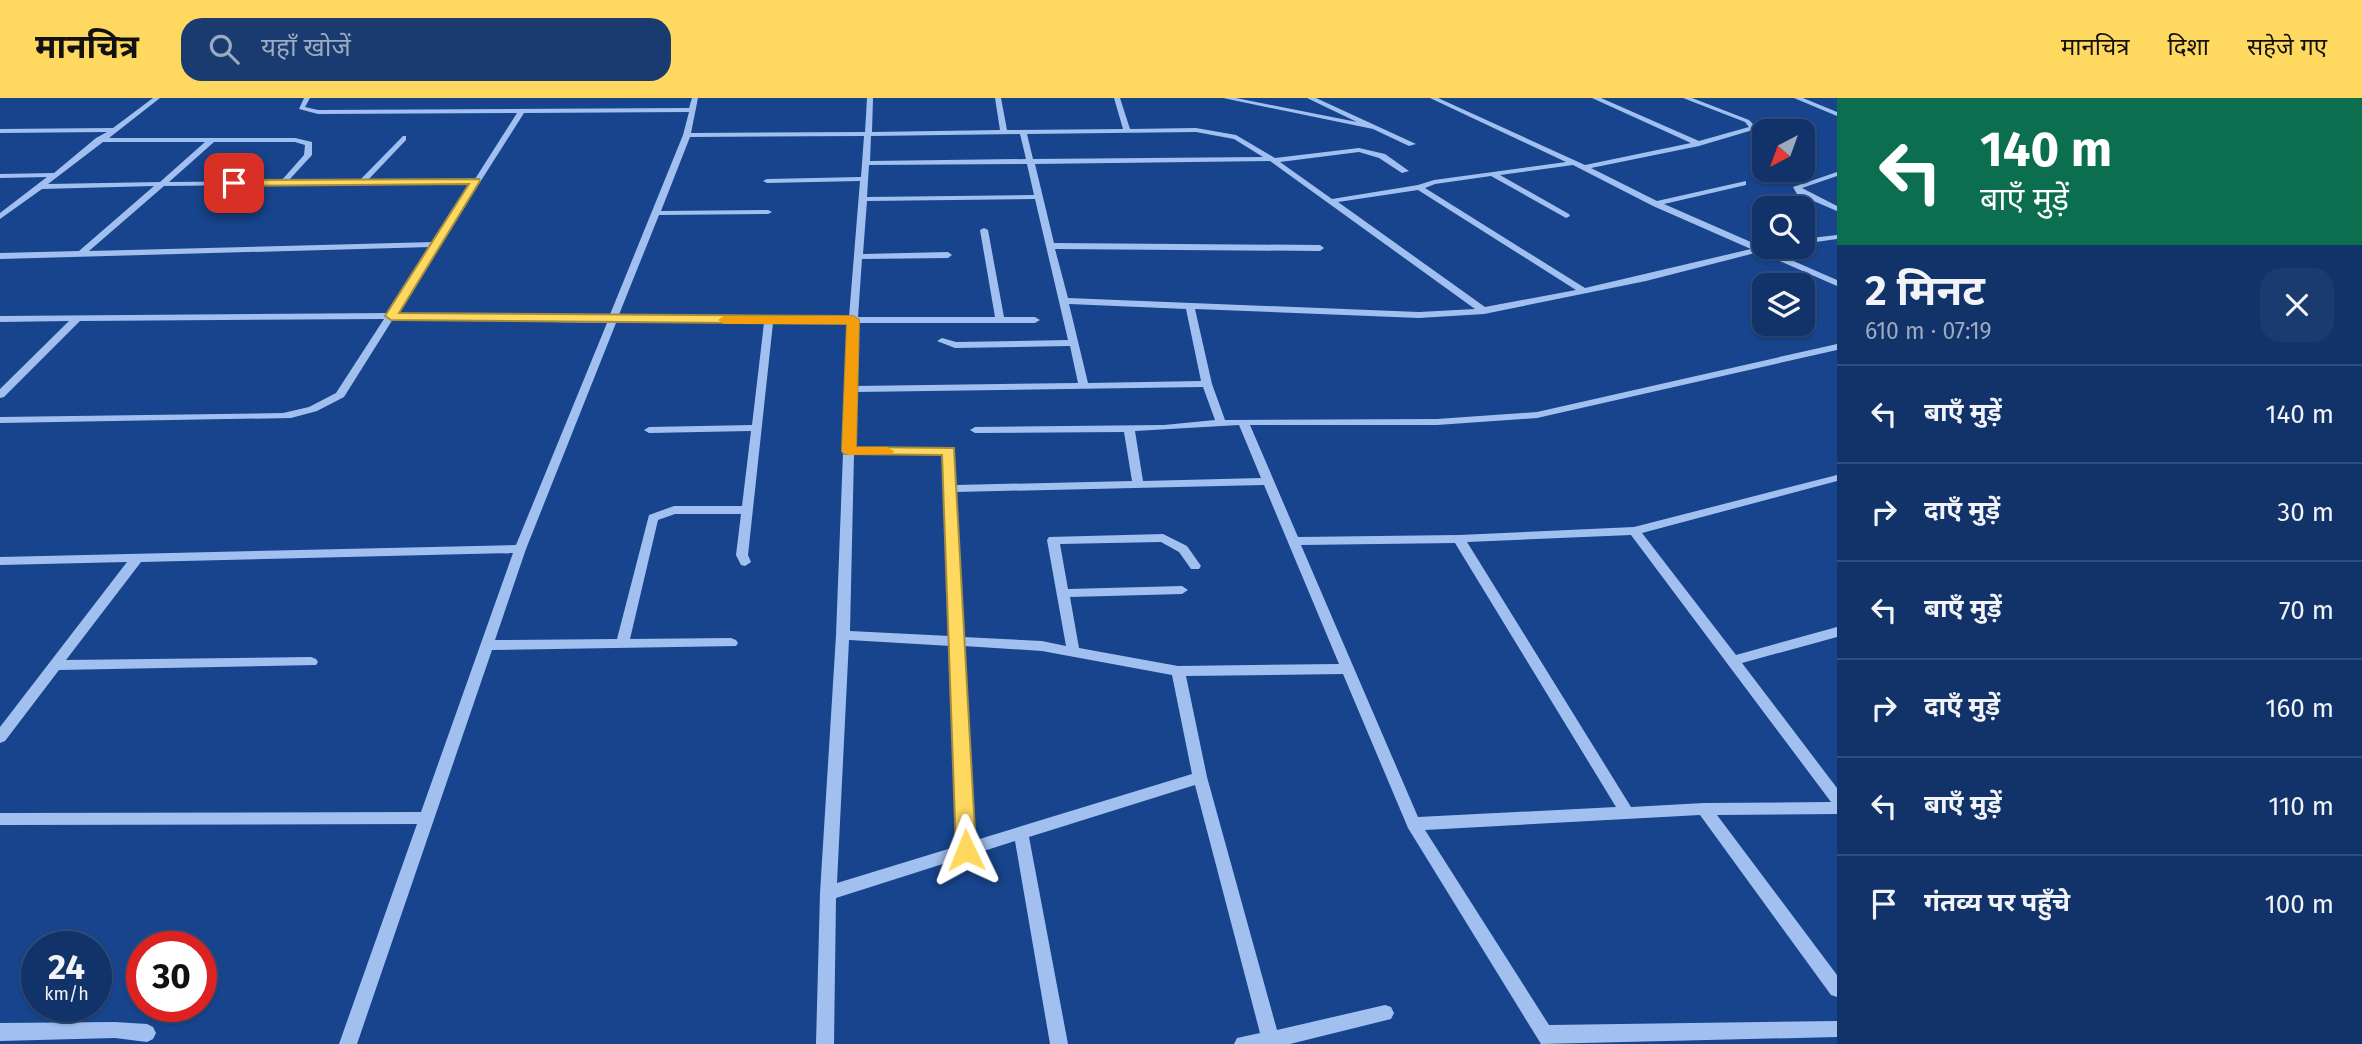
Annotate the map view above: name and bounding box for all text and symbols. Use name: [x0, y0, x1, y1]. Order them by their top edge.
search box: [181, 18, 671, 81]
text: मानचित्र: [35, 27, 139, 67]
icon: search: [205, 30, 243, 68]
text: यहाँ खोजें: [261, 32, 351, 63]
text: मानचित्र: [2061, 33, 2130, 61]
text: दिशा: [2168, 33, 2209, 61]
text: सहेजे गए: [2247, 33, 2327, 61]
north arrow: [1752, 119, 1815, 182]
map controls: [1752, 119, 1815, 336]
text: 140 m: [1980, 120, 2112, 179]
icon: left: [1865, 126, 1956, 217]
pin: [204, 153, 264, 213]
icon: arrive: [215, 164, 253, 202]
text: बाएँ मुड़ें: [1980, 180, 2069, 218]
button: search: [1752, 196, 1815, 259]
text: 2 मिनट: [1865, 266, 1985, 316]
button: close: [2260, 268, 2334, 342]
button: layers: [1752, 273, 1815, 336]
text: 610 m · 07:19: [1865, 317, 1992, 345]
icon: left: [1865, 395, 1903, 433]
text: बाएँ मुड़ें: [1924, 397, 2001, 428]
text: 140 m: [2265, 399, 2334, 430]
icon: right: [1865, 493, 1903, 531]
text: दाएँ मुड़ें: [1924, 495, 2000, 526]
text: 30 m: [2277, 497, 2334, 528]
icon: left: [1865, 591, 1903, 629]
text: बाएँ मुड़ें: [1924, 593, 2001, 624]
text: 70 m: [2279, 595, 2334, 626]
icon: right: [1865, 689, 1903, 727]
text: दाएँ मुड़ें: [1924, 691, 2000, 722]
text: 160 m: [2265, 693, 2334, 724]
icon: left: [1865, 787, 1903, 825]
text: बाएँ मुड़ें: [1924, 789, 2001, 820]
text: 110 m: [2268, 791, 2334, 822]
position arrow: [929, 813, 1003, 887]
icon: arrive: [1865, 885, 1903, 923]
text: गंतव्य पर पहुँचे: [1924, 887, 2070, 918]
text: 100 m: [2265, 889, 2334, 920]
speed limit sign: 30: [126, 931, 217, 1022]
text: 24: [48, 946, 85, 988]
text: km/h: [44, 983, 89, 1005]

